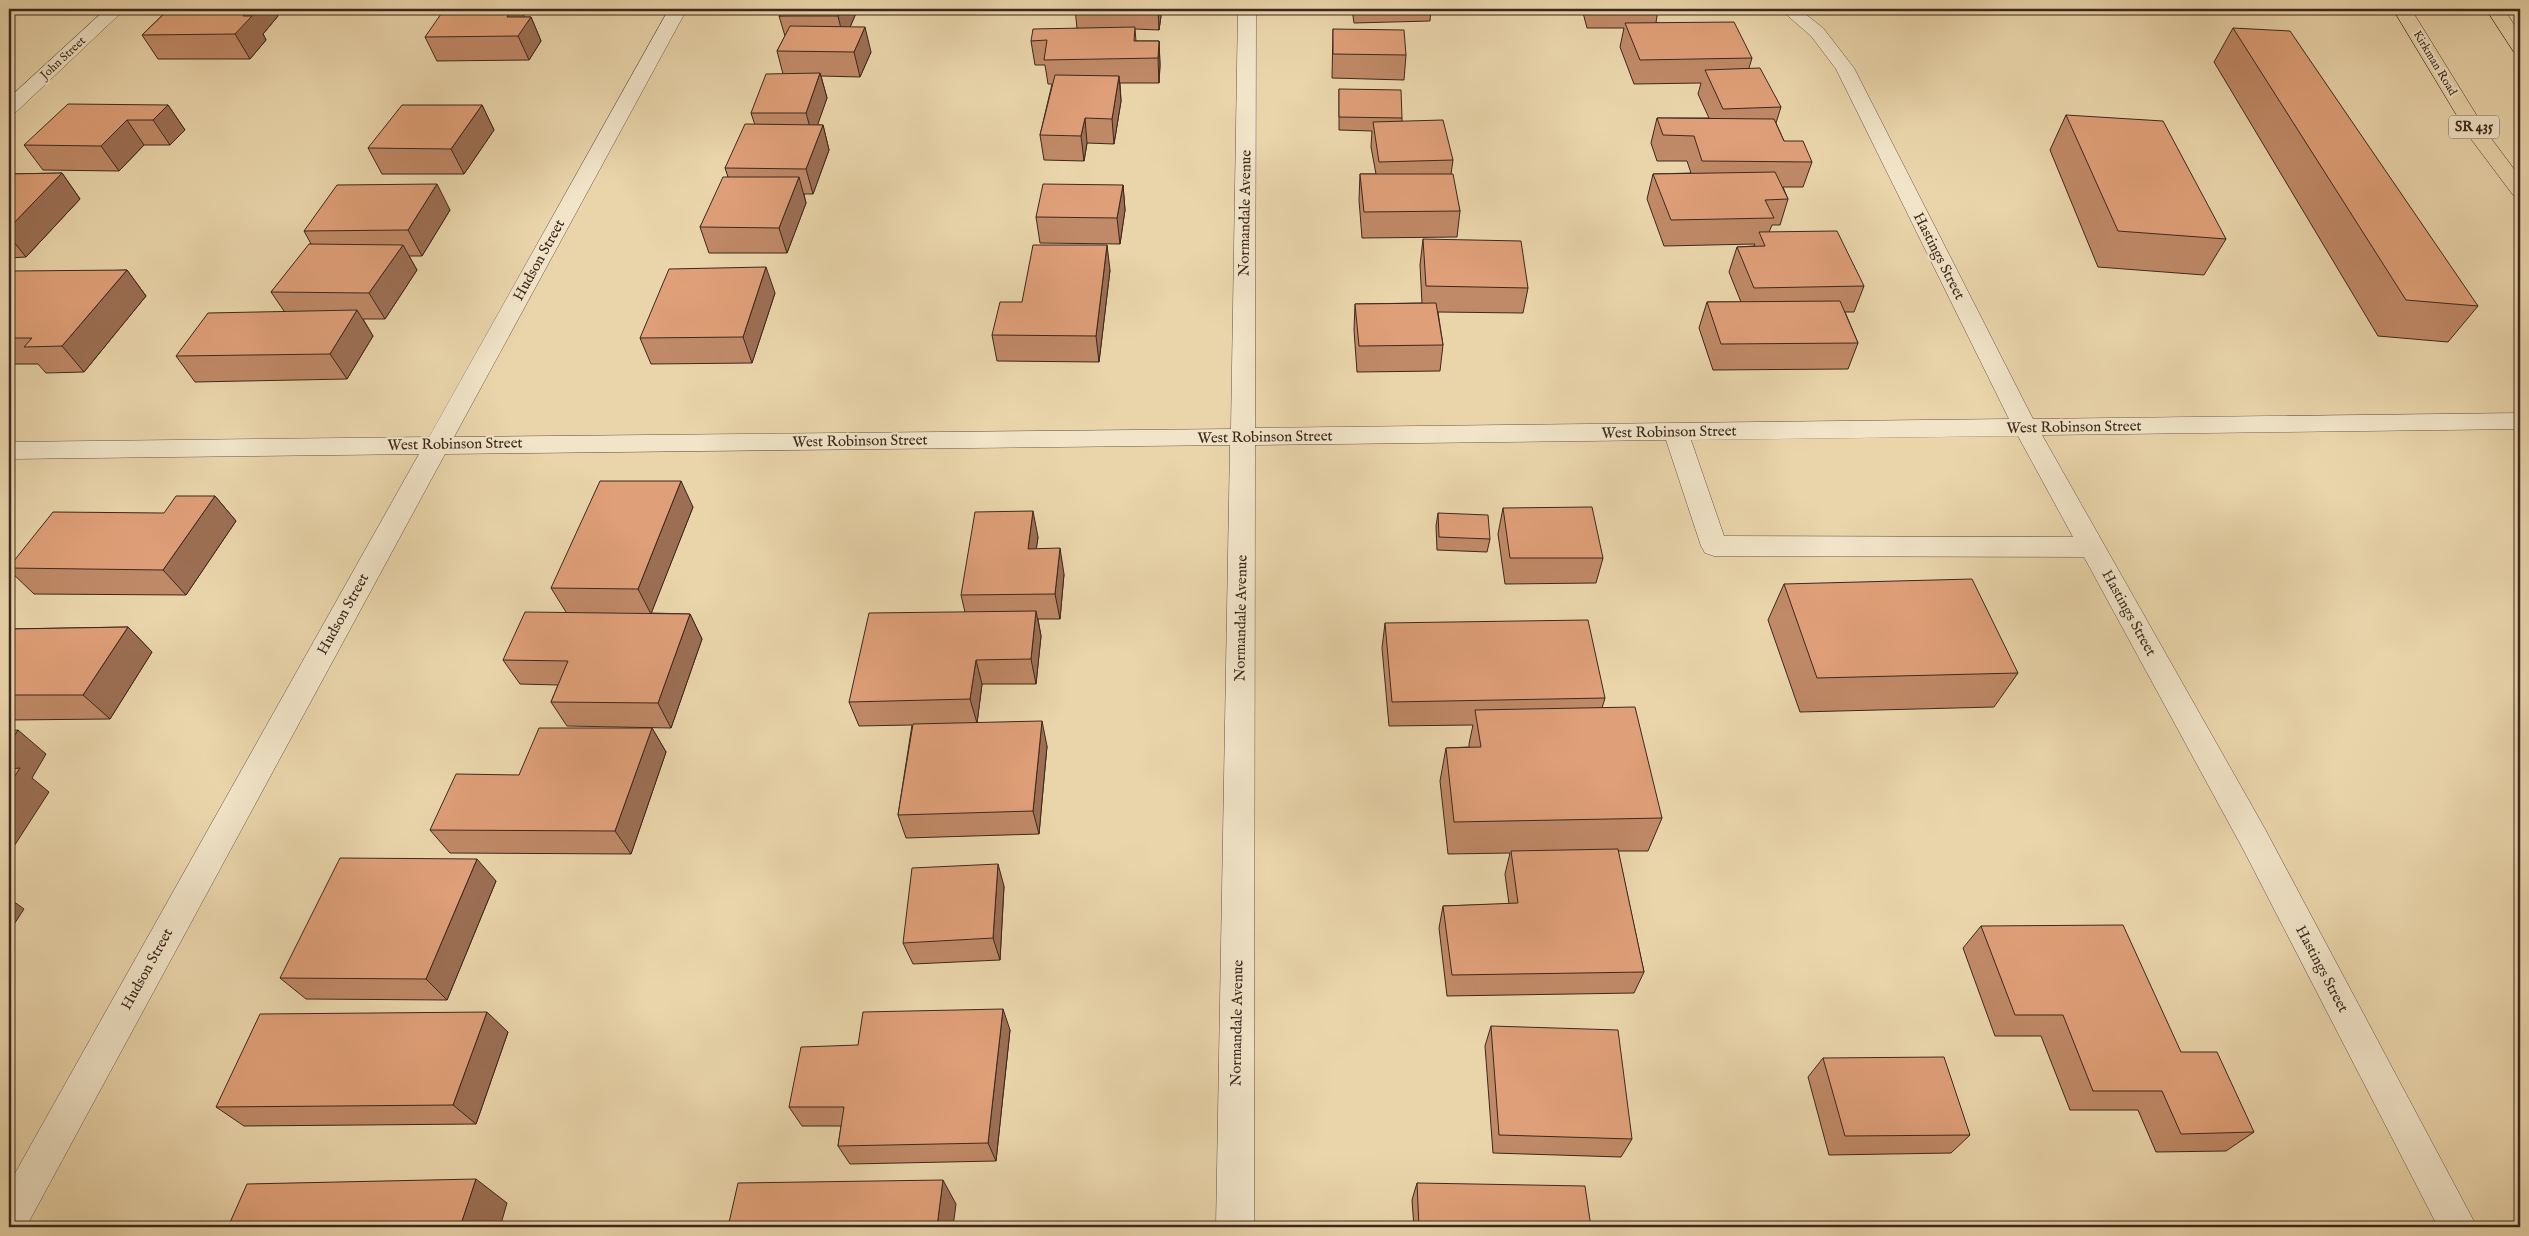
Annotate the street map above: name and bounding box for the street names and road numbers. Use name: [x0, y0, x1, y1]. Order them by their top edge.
street label: Kirkman Road: [2410, 28, 2461, 99]
street label: John Street: [36, 33, 89, 85]
road number: SR 435: [2449, 115, 2499, 138]
street label: Normandale Avenue: [1234, 149, 1256, 276]
street label: Hastings Street: [1909, 209, 1969, 303]
street label: Hudson Street: [509, 216, 569, 304]
street label: West Robinson Street: [2006, 416, 2142, 438]
street label: West Robinson Street: [1601, 421, 1737, 443]
street label: West Robinson Street: [1197, 426, 1333, 448]
street label: West Robinson Street: [792, 430, 928, 452]
street label: West Robinson Street: [387, 433, 523, 455]
street label: Normandale Avenue: [1230, 554, 1252, 681]
street label: Hastings Street: [2097, 567, 2161, 659]
street label: Hudson Street: [313, 570, 373, 658]
street label: Hastings Street: [2291, 922, 2353, 1016]
street label: Hudson Street: [117, 925, 177, 1013]
street label: Normandale Avenue: [1226, 959, 1248, 1086]

